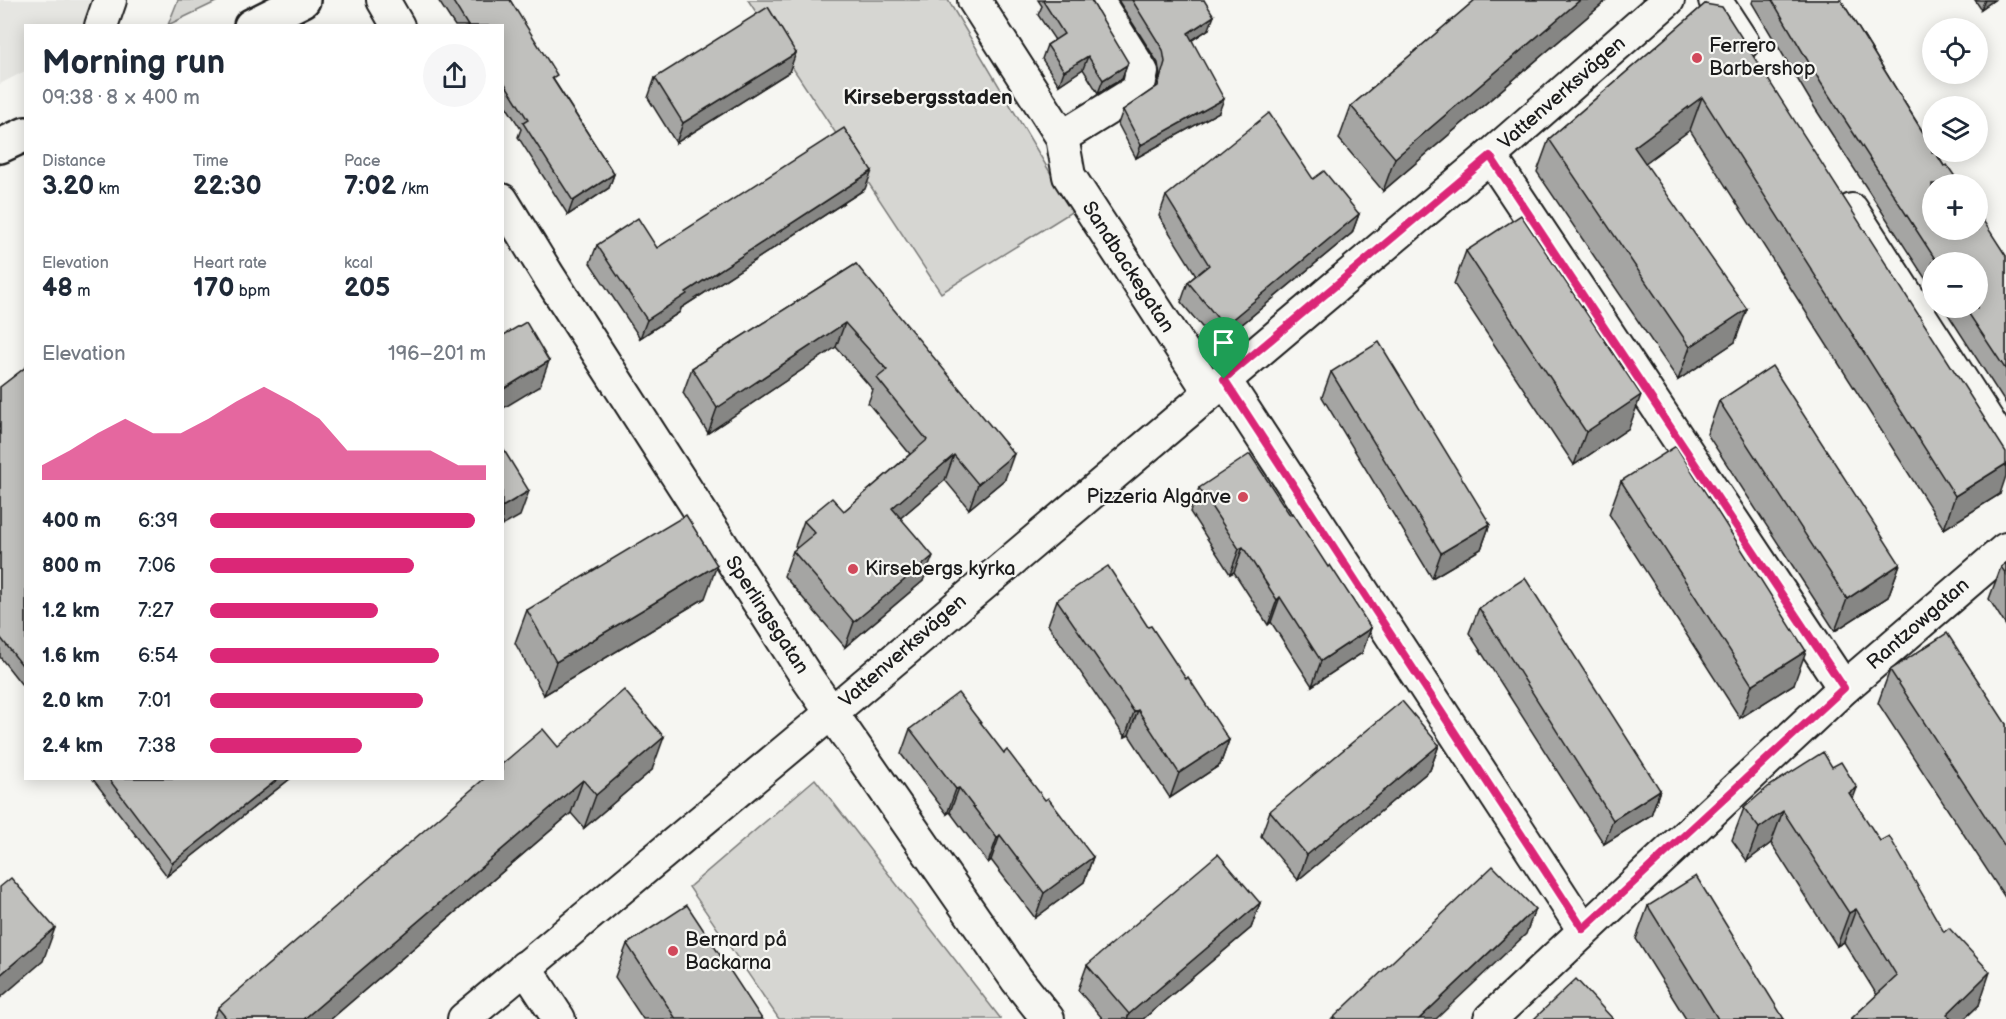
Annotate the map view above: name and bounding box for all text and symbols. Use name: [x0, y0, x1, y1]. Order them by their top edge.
map controls: [1922, 18, 1988, 318]
button: locate: [1922, 18, 1988, 84]
street label: Vattenverksvägen: [1494, 31, 1630, 155]
place label: Ferrero Barbershop: [1709, 34, 1816, 81]
text: Morning run: [42, 43, 225, 83]
button: share: [423, 44, 486, 107]
marker: Ferrero Barbershop: [1690, 51, 1704, 65]
district label: Kirsebergsstaden: [843, 85, 1013, 110]
text: 09:38 · 8 × 400 m: [42, 86, 200, 110]
button: layers: [1922, 96, 1988, 162]
text: Distance: [42, 152, 106, 171]
text: Time: [193, 152, 228, 171]
text: Pace: [344, 152, 380, 171]
text: 3.20: [42, 171, 94, 202]
text: 22:30: [193, 171, 262, 202]
text: 7:02: [344, 171, 396, 202]
button: +: [1922, 174, 1988, 240]
text: km: [94, 180, 120, 199]
text: /km: [396, 180, 429, 199]
street label: Sandbackegatan: [1077, 197, 1179, 337]
button: −: [1922, 252, 1988, 318]
text: Elevation: [42, 254, 109, 273]
text: Heart rate: [193, 254, 267, 273]
text: kcal: [344, 254, 373, 273]
text: 48: [42, 273, 73, 304]
text: 170: [193, 273, 235, 304]
text: 205: [344, 273, 390, 304]
text: m: [73, 282, 91, 301]
text: bpm: [235, 282, 270, 301]
pin: [1198, 317, 1249, 379]
icon: arrive: [1207, 326, 1240, 359]
text: Elevation: [42, 342, 125, 366]
text: 196–201 m: [388, 342, 486, 366]
place label: Pizzeria Algarve: [1087, 485, 1231, 509]
marker: Pizzeria Algarve: [1236, 490, 1250, 504]
text: 400 m: [42, 509, 101, 533]
text: 6:39: [138, 509, 178, 533]
street label: Sperlingsgatan: [720, 552, 814, 678]
text: 800 m: [42, 554, 101, 578]
text: 7:06: [138, 554, 176, 578]
place label: Kirsebergs kyrka: [865, 557, 1016, 581]
marker: Kirsebergs kyrka: [846, 562, 860, 576]
street label: Rantzowgatan: [1862, 573, 1974, 675]
street label: Vattenverksvägen: [835, 589, 971, 713]
text: 1.2 km: [42, 599, 100, 623]
text: 7:27: [138, 599, 173, 623]
text: 1.6 km: [42, 644, 100, 668]
text: 6:54: [138, 644, 178, 668]
text: 2.0 km: [42, 689, 104, 713]
text: 7:01: [138, 689, 171, 713]
text: 2.4 km: [42, 734, 103, 758]
text: 7:38: [138, 734, 176, 758]
place label: Bernard på Backarna: [685, 928, 787, 975]
marker: Bernard på Backarna: [666, 944, 680, 958]

